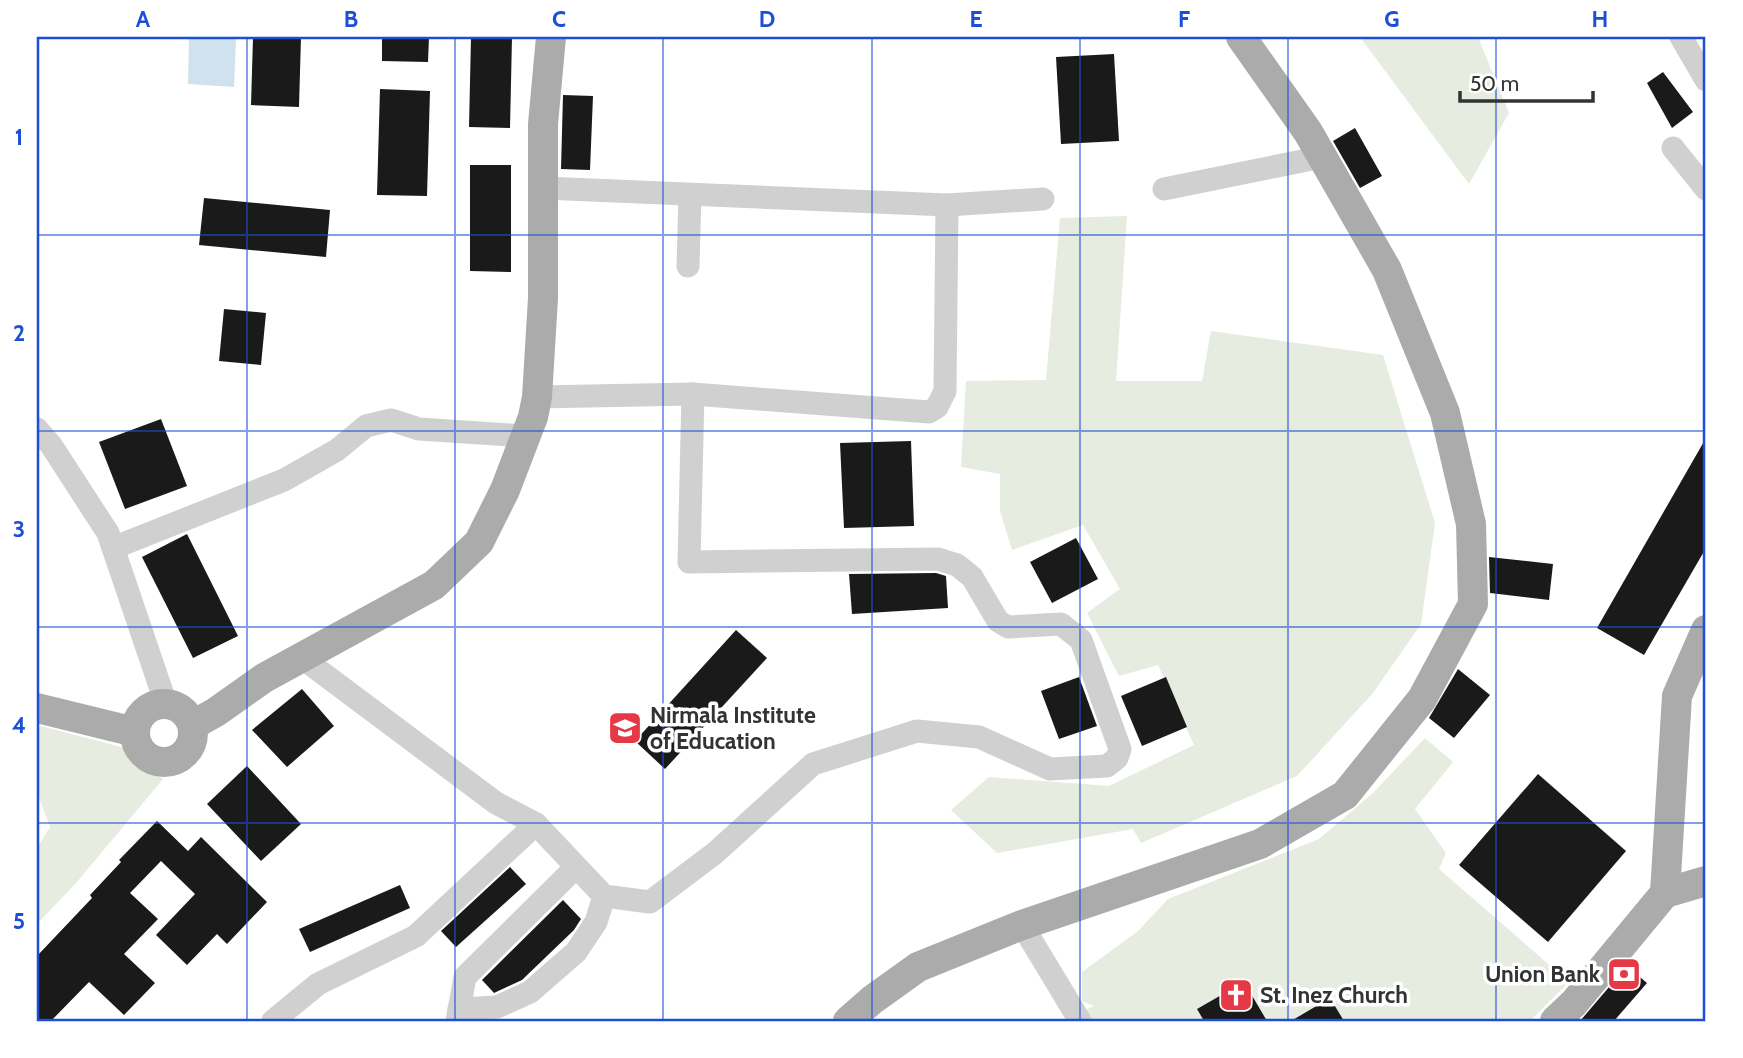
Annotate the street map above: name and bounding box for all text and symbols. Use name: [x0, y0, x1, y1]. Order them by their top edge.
text: A: [136, 5, 151, 33]
text: B: [344, 5, 358, 33]
text: C: [552, 5, 566, 33]
text: D: [759, 5, 775, 33]
text: E: [969, 5, 983, 33]
text: F: [1178, 5, 1190, 33]
text: G: [1384, 5, 1400, 33]
text: H: [1592, 5, 1608, 33]
scale bar: [1460, 60, 1592, 104]
text: 50 m: [1470, 71, 1519, 96]
text: 1: [15, 123, 23, 151]
text: 2: [13, 319, 25, 347]
text: 3: [13, 515, 25, 543]
place label: Nirmala Institute of Education: [650, 701, 816, 755]
school or university icon: Nirmala Institute of Education: [606, 709, 644, 747]
text: 4: [12, 711, 26, 739]
text: 5: [13, 907, 25, 935]
bank icon: Union Bank: [1605, 955, 1643, 993]
place label: Union Bank: [1485, 960, 1601, 988]
church icon: St. Inez Church: [1217, 976, 1255, 1014]
place label: St. Inez Church: [1260, 981, 1408, 1009]

